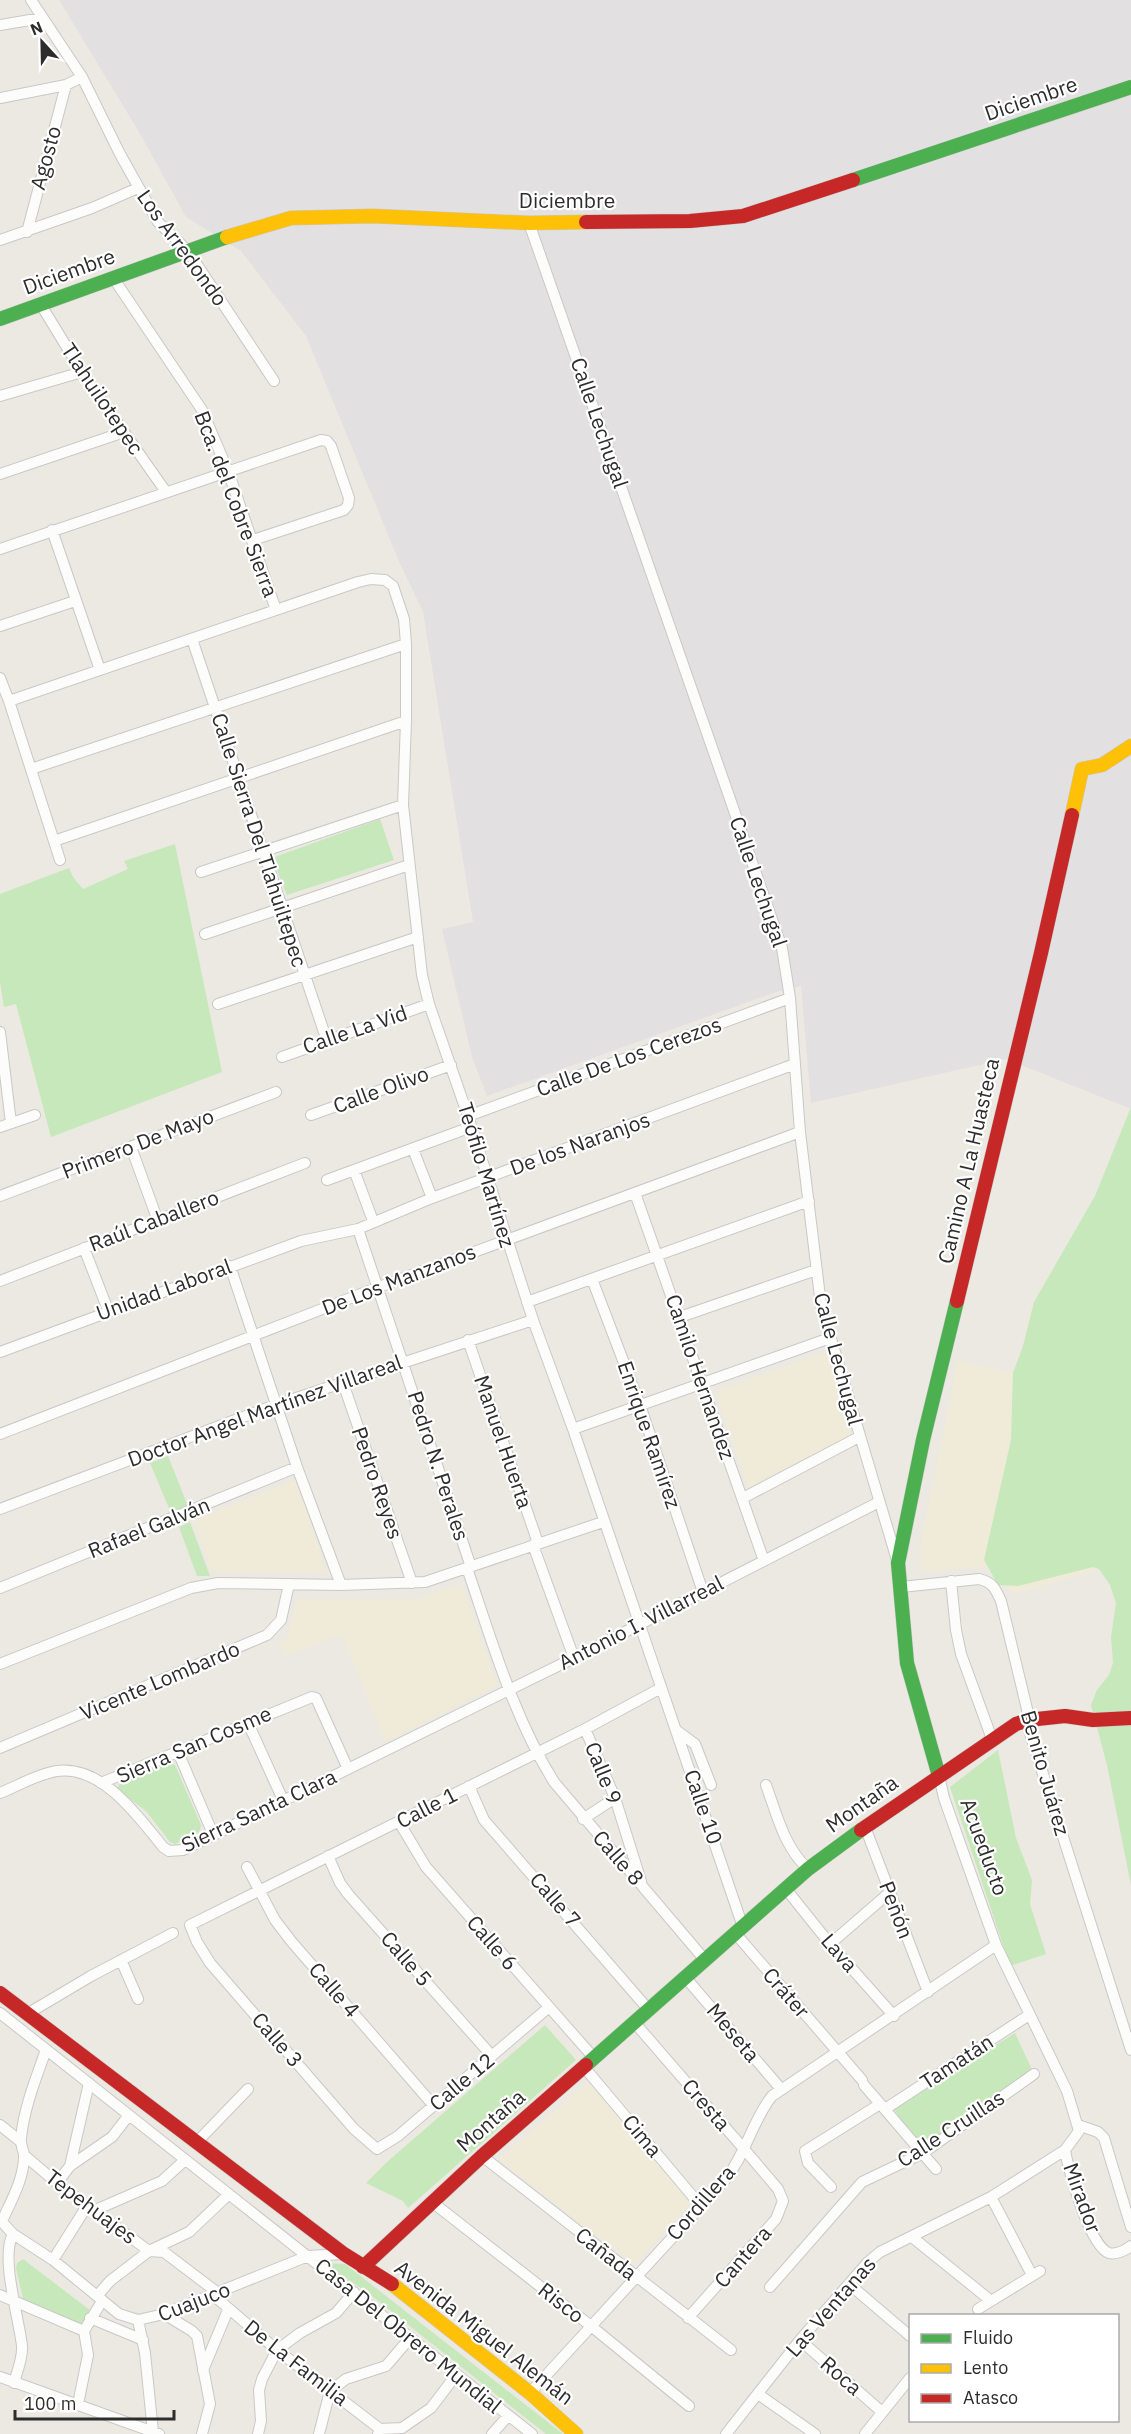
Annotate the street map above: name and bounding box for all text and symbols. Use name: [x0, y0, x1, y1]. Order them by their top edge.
north arrow: [12, 12, 72, 72]
text: N: [27, 17, 46, 40]
street label: Diciembre: [981, 69, 1081, 127]
street label: Agosto: [23, 123, 67, 193]
street label: Los Arredondo: [131, 184, 235, 311]
street label: Diciembre: [519, 186, 615, 214]
street label: Diciembre: [19, 241, 119, 301]
street label: Tlahuilotepec: [55, 337, 150, 460]
street label: Calle Lechugal: [565, 354, 635, 492]
street label: Bca. del Cobre Sierra: [189, 407, 285, 601]
street label: Calle Sierra Del Tlahuiltepec: [206, 709, 314, 970]
street label: Calle Lechugal: [724, 813, 794, 951]
street label: Calle La Vid: [299, 998, 411, 1060]
street label: Calle De Los Cerezos: [532, 1010, 725, 1103]
street label: Camino A La Huasteca: [931, 1055, 1005, 1266]
street label: Calle Olivo: [329, 1059, 432, 1119]
street label: Teófilo Martínez: [452, 1099, 522, 1251]
street label: Primero De Mayo: [58, 1101, 218, 1185]
street label: De los Naranjos: [506, 1105, 654, 1181]
street label: Raúl Caballero: [85, 1182, 223, 1258]
street label: De Los Manzanos: [318, 1237, 480, 1321]
street label: Unidad Laboral: [92, 1251, 236, 1327]
street label: Calle Lechugal: [808, 1289, 870, 1428]
street label: Camilo Hernandez: [660, 1290, 742, 1463]
street label: Doctor Angel Martínez Villareal: [124, 1347, 406, 1473]
street label: Enrique Ramírez: [612, 1357, 688, 1513]
street label: Manuel Huerta: [468, 1371, 540, 1512]
street label: Pedro N. Perales: [402, 1387, 476, 1544]
street label: Pedro Reyes: [346, 1423, 410, 1543]
street label: Rafael Galván: [83, 1490, 214, 1564]
street label: Antonio I. Villarreal: [553, 1568, 728, 1676]
street label: Vicente Lombardo: [75, 1634, 244, 1726]
street label: Sierra San Cosme: [112, 1699, 275, 1789]
street label: Benito Juárez: [1015, 1707, 1077, 1839]
street label: Calle 9: [579, 1737, 629, 1808]
street label: Sierra Santa Clara: [176, 1762, 341, 1858]
street label: Calle 10: [678, 1766, 730, 1848]
street label: Montaña: [820, 1768, 903, 1838]
street label: Calle 1: [391, 1780, 462, 1834]
street label: Acueducto: [954, 1794, 1015, 1899]
street label: Calle 8: [587, 1824, 651, 1891]
street label: Calle 7: [524, 1866, 588, 1933]
street label: Peñón: [873, 1877, 921, 1942]
street label: Calle 6: [461, 1909, 525, 1976]
street label: Calle 5: [375, 1925, 439, 1992]
street label: Lava: [815, 1927, 864, 1978]
street label: Calle 4: [303, 1956, 367, 2023]
street label: Cráter: [757, 1961, 817, 2024]
street label: Meseta: [701, 1997, 767, 2068]
street label: Calle 3: [246, 2006, 310, 2073]
street label: Tamatán: [915, 2027, 998, 2095]
street label: Calle 12: [423, 2046, 500, 2117]
street label: Cresta: [676, 2072, 737, 2136]
street label: Montaña: [450, 2083, 531, 2158]
street label: Calle Cruillas: [891, 2083, 1010, 2173]
street label: Cima: [617, 2108, 669, 2163]
street label: Cordillera: [660, 2159, 741, 2246]
street label: Mirador: [1057, 2159, 1109, 2237]
street label: Tepehuajes: [40, 2163, 143, 2250]
street label: Cantera: [707, 2219, 777, 2293]
street label: Cañada: [570, 2220, 643, 2286]
street label: Las Ventanas: [779, 2250, 882, 2362]
street label: Casa Del Obrero Mundial: [309, 2251, 508, 2420]
street label: Avenida Miguel Alemán: [389, 2253, 580, 2411]
street label: Cuajuco: [153, 2274, 234, 2328]
street label: Risco: [533, 2275, 590, 2329]
street label: De La Familia: [239, 2313, 355, 2412]
legend: [909, 2314, 1119, 2422]
text: Fluido: [963, 2326, 1013, 2349]
street label: Roca: [815, 2349, 868, 2401]
text: Lento: [963, 2356, 1008, 2379]
scale bar: [15, 2383, 174, 2421]
text: Atasco: [963, 2386, 1018, 2409]
text: 100 m: [24, 2392, 76, 2415]

